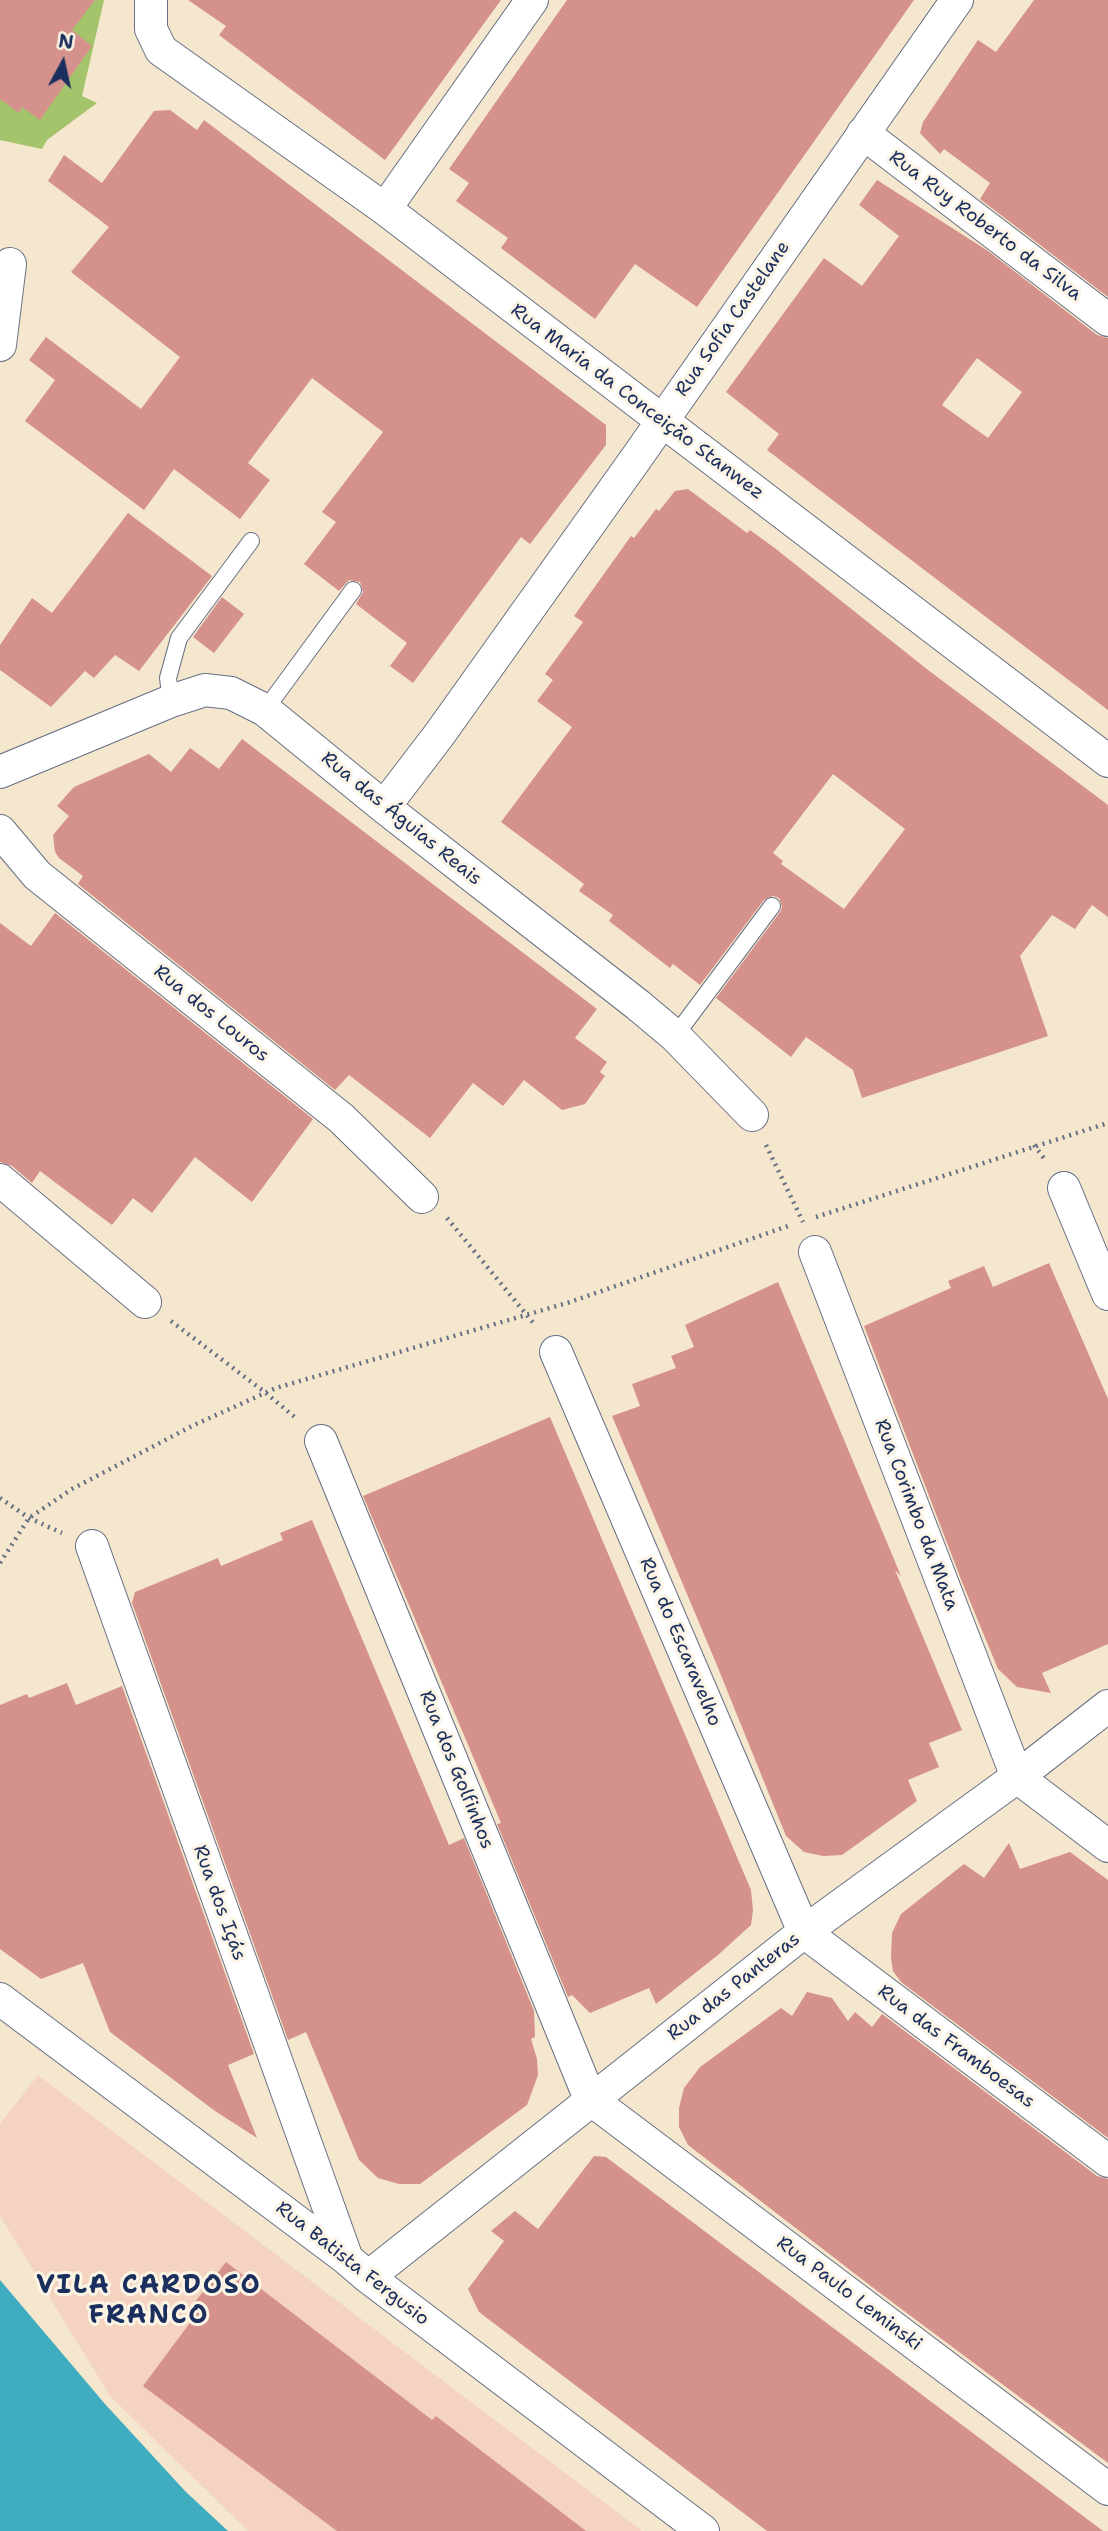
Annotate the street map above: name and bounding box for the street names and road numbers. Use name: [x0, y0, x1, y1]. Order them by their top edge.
street label: Rua Ruy Roberto da Silva: [884, 146, 1086, 306]
street label: Rua Sofia Castelane: [671, 237, 795, 401]
street label: Rua Maria da Conceição Stanwez: [506, 299, 768, 505]
street label: Rua das Águias Reais: [316, 747, 486, 891]
street label: Rua dos Louros: [149, 961, 273, 1067]
street label: Rua Corimbo da Mata: [869, 1416, 963, 1614]
street label: Rua do Escaravelho: [634, 1554, 726, 1730]
street label: Rua dos Golfinhos: [414, 1688, 498, 1852]
street label: Rua dos Içás: [188, 1842, 250, 1964]
street label: Rua das Panteras: [663, 1928, 805, 2046]
street label: Rua das Framboesas: [873, 1981, 1039, 2113]
street label: Rua Batista Fergusio: [271, 2197, 433, 2331]
street label: Rua Paulo Leminski: [772, 2232, 926, 2356]

